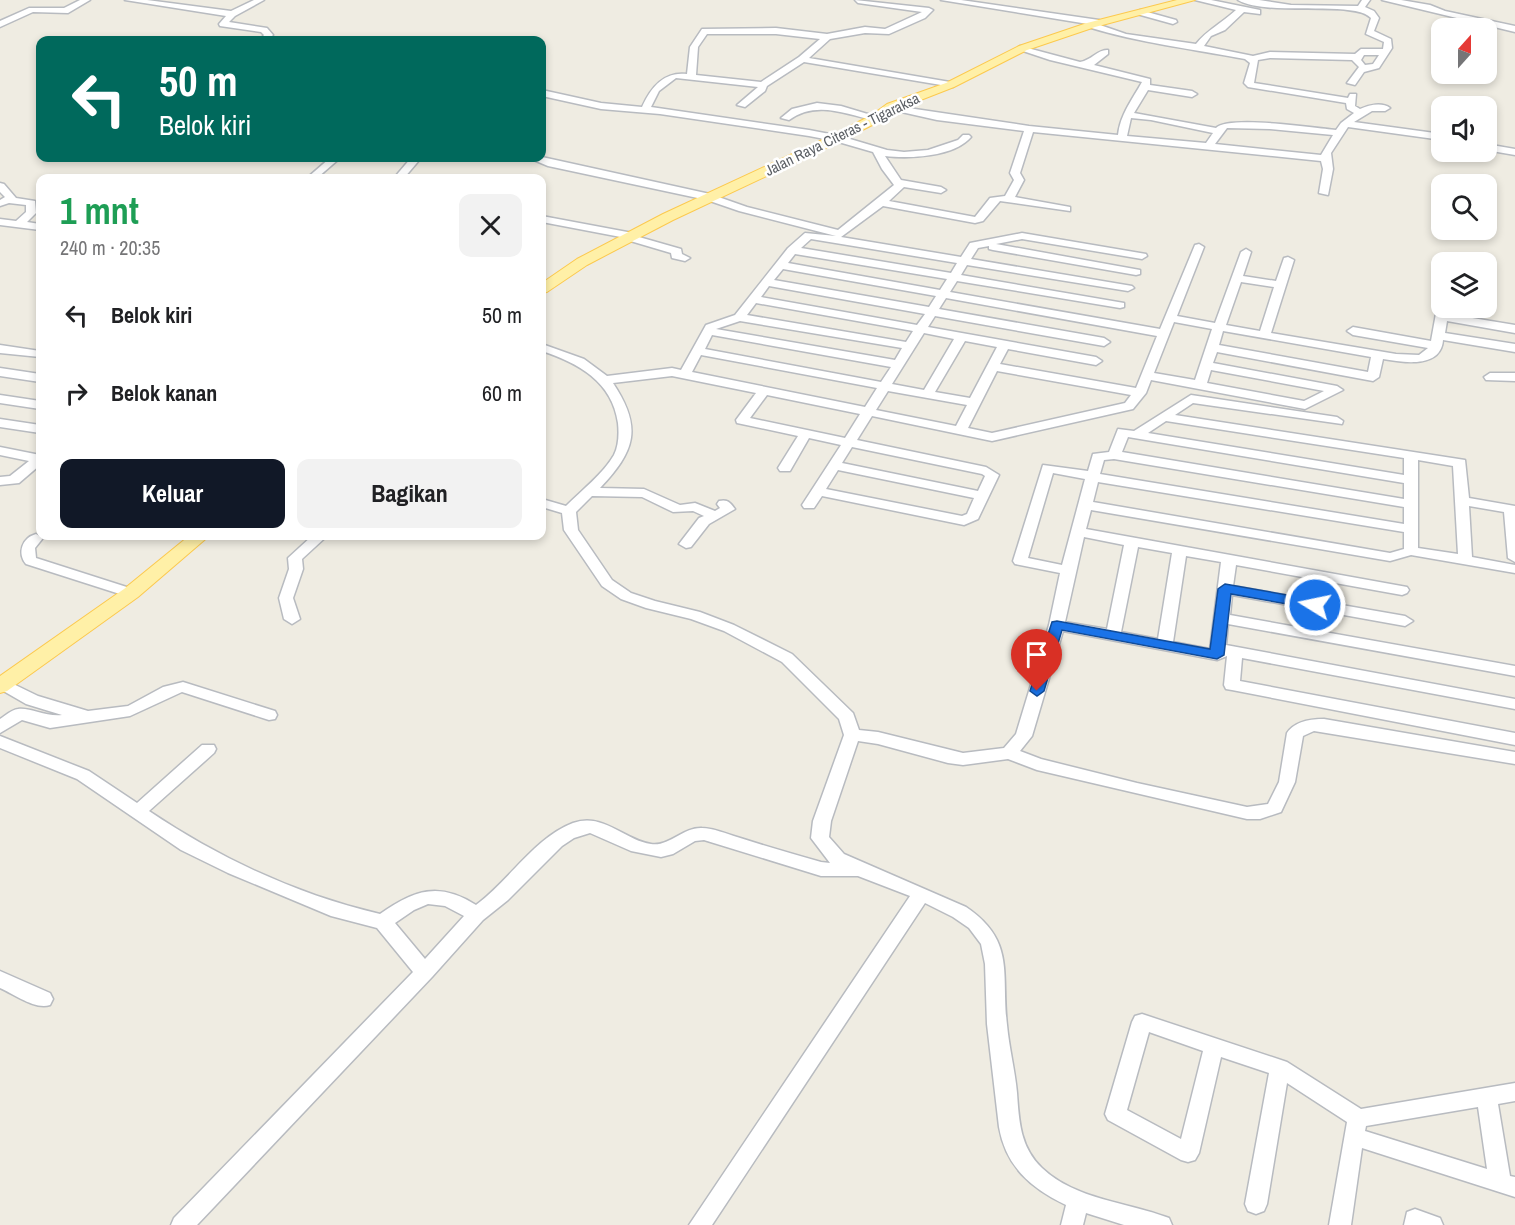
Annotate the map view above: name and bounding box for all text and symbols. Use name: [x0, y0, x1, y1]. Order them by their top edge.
north arrow: [1431, 18, 1497, 84]
map controls: [1431, 18, 1497, 318]
text: 50 m: [159, 53, 238, 109]
icon: left: [60, 60, 138, 138]
street label: Jalan Raya Citeras - Tigaraksa: [761, 87, 923, 181]
button: sound: [1431, 96, 1497, 162]
text: Belok kiri: [159, 107, 251, 143]
button: search: [1431, 174, 1497, 240]
text: 1 mnt: [60, 187, 139, 235]
button: close: [459, 194, 522, 257]
text: 240 m · 20:35: [60, 234, 160, 261]
button: layers: [1431, 252, 1497, 318]
icon: left: [60, 299, 93, 332]
text: Belok kiri: [111, 300, 192, 330]
text: 50 m: [482, 300, 522, 330]
icon: right: [60, 377, 93, 410]
text: Belok kanan: [111, 378, 217, 408]
text: 60 m: [482, 378, 522, 408]
button: Keluar: [60, 459, 285, 528]
button: Bagikan: [297, 459, 522, 528]
position arrow: [1283, 573, 1347, 637]
pin: [1011, 629, 1062, 691]
icon: arrive: [1020, 638, 1053, 671]

